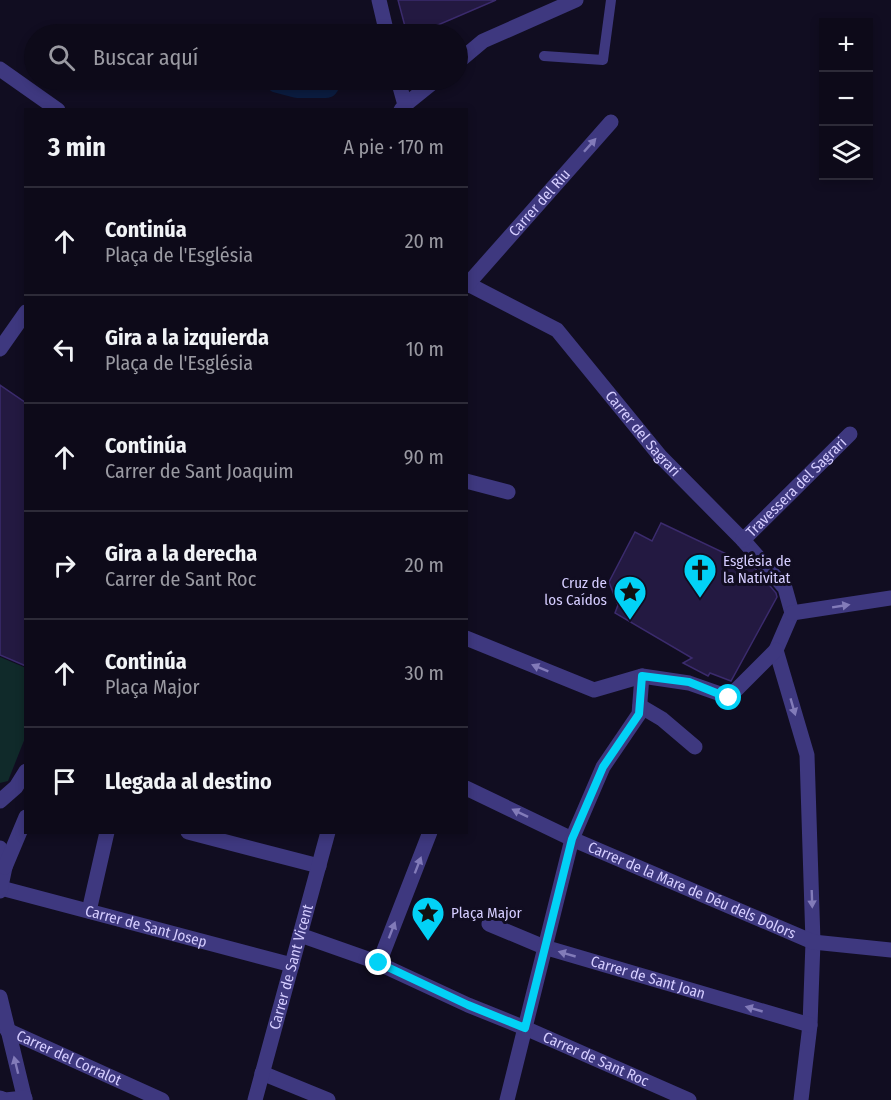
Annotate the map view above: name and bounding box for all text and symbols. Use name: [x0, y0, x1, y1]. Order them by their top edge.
map controls: [819, 18, 873, 180]
button: +: [819, 18, 873, 72]
search box: [24, 24, 468, 90]
icon: search: [45, 41, 78, 74]
text: Buscar aquí: [93, 44, 198, 71]
button: −: [819, 72, 873, 126]
button: layers: [819, 126, 873, 180]
text: 3 min: [48, 132, 106, 163]
text: A pie · 170 m: [343, 135, 444, 159]
one-way arrow: [583, 138, 596, 153]
street label: Carrer del Riu: [505, 165, 574, 240]
text: Continúa: [105, 216, 187, 243]
icon: ahead: [48, 225, 81, 258]
text: 20 m: [405, 229, 444, 253]
text: Plaça de l'Església: [105, 243, 253, 267]
text: Gira a la izquierda: [105, 324, 269, 351]
icon: left: [48, 333, 81, 366]
text: 10 m: [406, 337, 444, 361]
text: Plaça de l'Església: [105, 351, 253, 375]
street label: Carrer del Sagrari: [601, 387, 684, 480]
text: Continúa: [105, 432, 187, 459]
street label: Travessera del Sagrari: [742, 434, 850, 541]
icon: ahead: [48, 441, 81, 474]
text: 90 m: [404, 445, 444, 469]
text: Carrer de Sant Joaquim: [105, 459, 294, 483]
text: Gira a la derecha: [105, 540, 257, 567]
icon: right: [48, 549, 81, 582]
church icon: Església de la Nativitat: [682, 552, 718, 599]
place label: Església de la Nativitat: [723, 552, 791, 587]
text: 20 m: [405, 553, 444, 577]
text: Carrer de Sant Roc: [105, 567, 256, 591]
place label: Cruz de los Caídos: [544, 574, 607, 609]
place icon: Cruz de los Caídos: [612, 574, 648, 621]
one-way arrow: [832, 601, 851, 610]
text: Continúa: [105, 648, 187, 675]
icon: ahead: [48, 657, 81, 690]
text: 30 m: [404, 661, 444, 685]
one-way arrow: [530, 663, 548, 673]
text: Plaça Major: [105, 675, 199, 699]
route start: [715, 684, 741, 710]
one-way arrow: [789, 698, 798, 716]
icon: arrive: [48, 765, 81, 798]
text: Llegada al destino: [105, 768, 272, 795]
one-way arrow: [511, 809, 528, 818]
street label: Carrer de la Mare de Déu dels Dolors: [585, 838, 799, 943]
one-way arrow: [413, 856, 423, 874]
one-way arrow: [807, 890, 816, 909]
place icon: Plaça Major: [410, 895, 446, 942]
street label: Carrer de Sant Josep: [83, 902, 209, 951]
street label: Carrer de Sant Vicent: [266, 902, 317, 1031]
place label: Plaça Major: [451, 904, 523, 922]
one-way arrow: [388, 921, 398, 939]
route end: [365, 949, 391, 975]
one-way arrow: [558, 949, 576, 958]
street label: Carrer de Sant Joan: [589, 952, 707, 1003]
one-way arrow: [745, 1004, 763, 1013]
street label: Carrer del Corralot: [14, 1026, 124, 1090]
street label: Carrer de Sant Roc: [540, 1028, 652, 1090]
one-way arrow: [11, 1056, 20, 1074]

